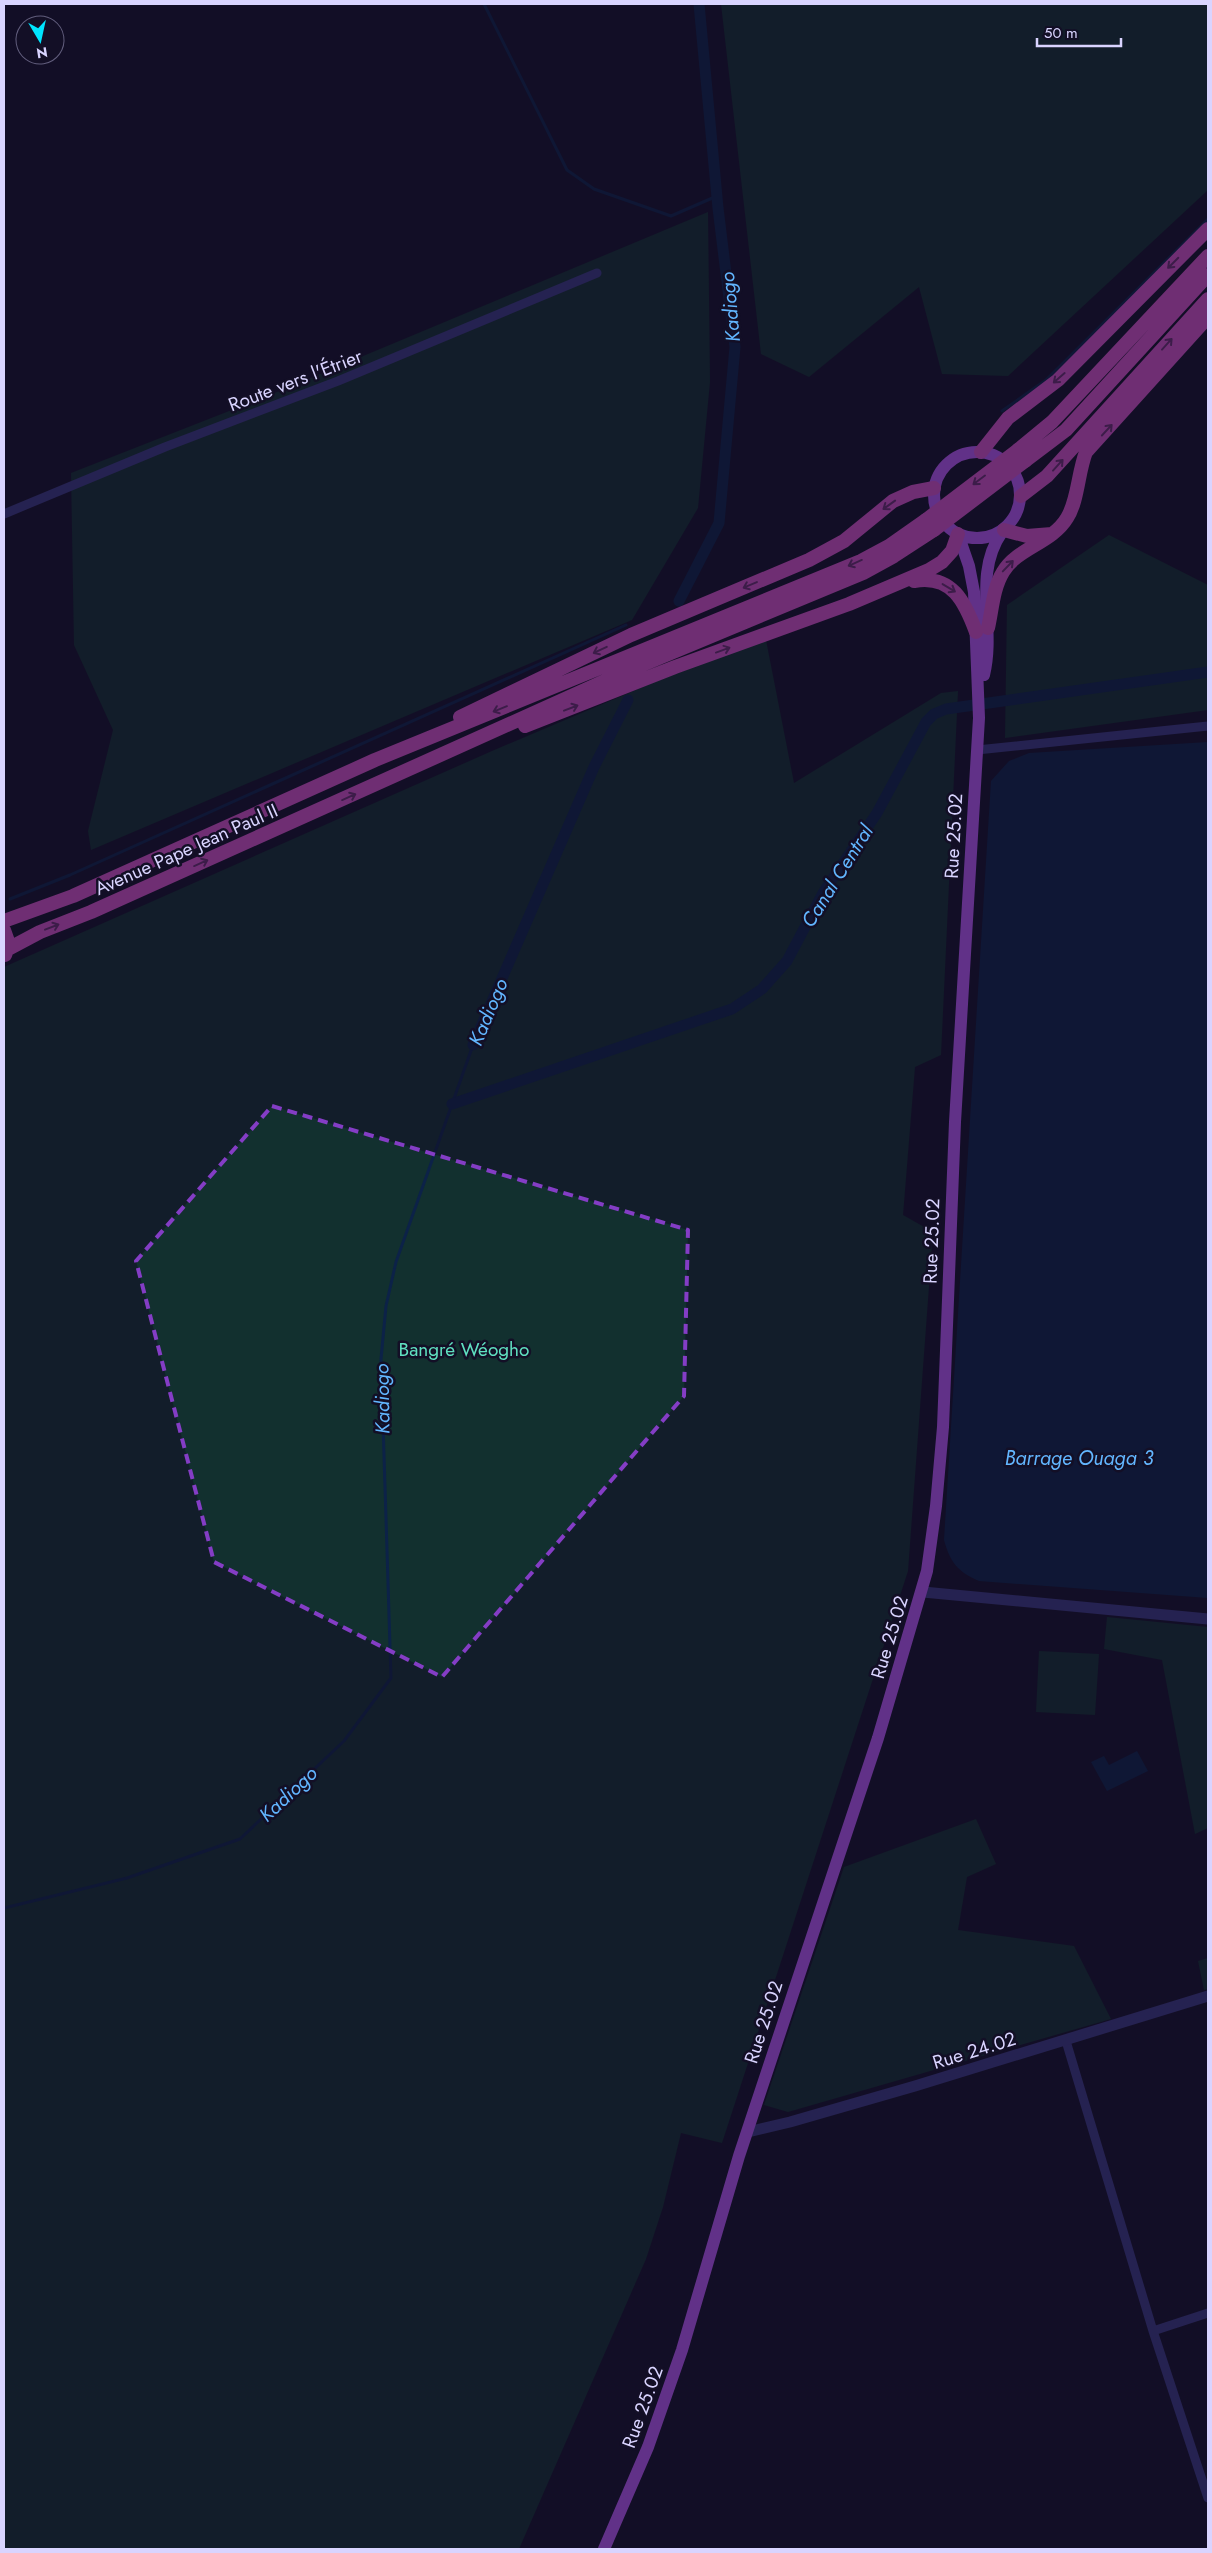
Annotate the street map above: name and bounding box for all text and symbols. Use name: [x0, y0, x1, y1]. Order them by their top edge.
north arrow: [15, 15, 65, 65]
scale bar: [1037, 15, 1121, 47]
text: 50 m: [1044, 22, 1078, 44]
text: N: [35, 42, 49, 64]
one-way arrow: [1167, 257, 1180, 269]
water label: Kadiogo: [713, 270, 748, 343]
one-way arrow: [1161, 338, 1173, 351]
street label: Route vers l'Étrier: [224, 342, 366, 418]
one-way arrow: [1053, 373, 1066, 384]
one-way arrow: [1101, 424, 1113, 436]
one-way arrow: [1052, 458, 1064, 471]
one-way arrow: [972, 475, 986, 485]
one-way arrow: [882, 500, 896, 510]
one-way arrow: [848, 559, 863, 569]
one-way arrow: [1002, 560, 1014, 573]
one-way arrow: [742, 581, 758, 590]
one-way arrow: [942, 584, 956, 594]
one-way arrow: [593, 645, 608, 655]
one-way arrow: [715, 645, 730, 654]
one-way arrow: [563, 703, 578, 712]
one-way arrow: [493, 705, 508, 714]
one-way arrow: [341, 792, 356, 802]
street label: Rue 25.02: [938, 793, 969, 879]
street label: Avenue Pape Jean Paul II: [90, 797, 282, 902]
water label: Canal Central: [794, 818, 881, 933]
one-way arrow: [193, 858, 208, 868]
one-way arrow: [44, 922, 59, 931]
water label: Kadiogo: [461, 974, 516, 1050]
street label: Rue 25.02: [917, 1198, 946, 1284]
park label: Bangré Wéogho: [399, 1336, 529, 1363]
water label: Kadiogo: [367, 1363, 398, 1434]
water label: Barrage Ouaga 3: [1005, 1444, 1154, 1473]
street label: Rue 25.02: [864, 1592, 915, 1682]
water label: Kadiogo: [253, 1759, 324, 1829]
street label: Rue 25.02: [737, 1977, 790, 2067]
street label: Rue 24.02: [929, 2025, 1019, 2076]
street label: Rue 25.02: [615, 2362, 670, 2452]

